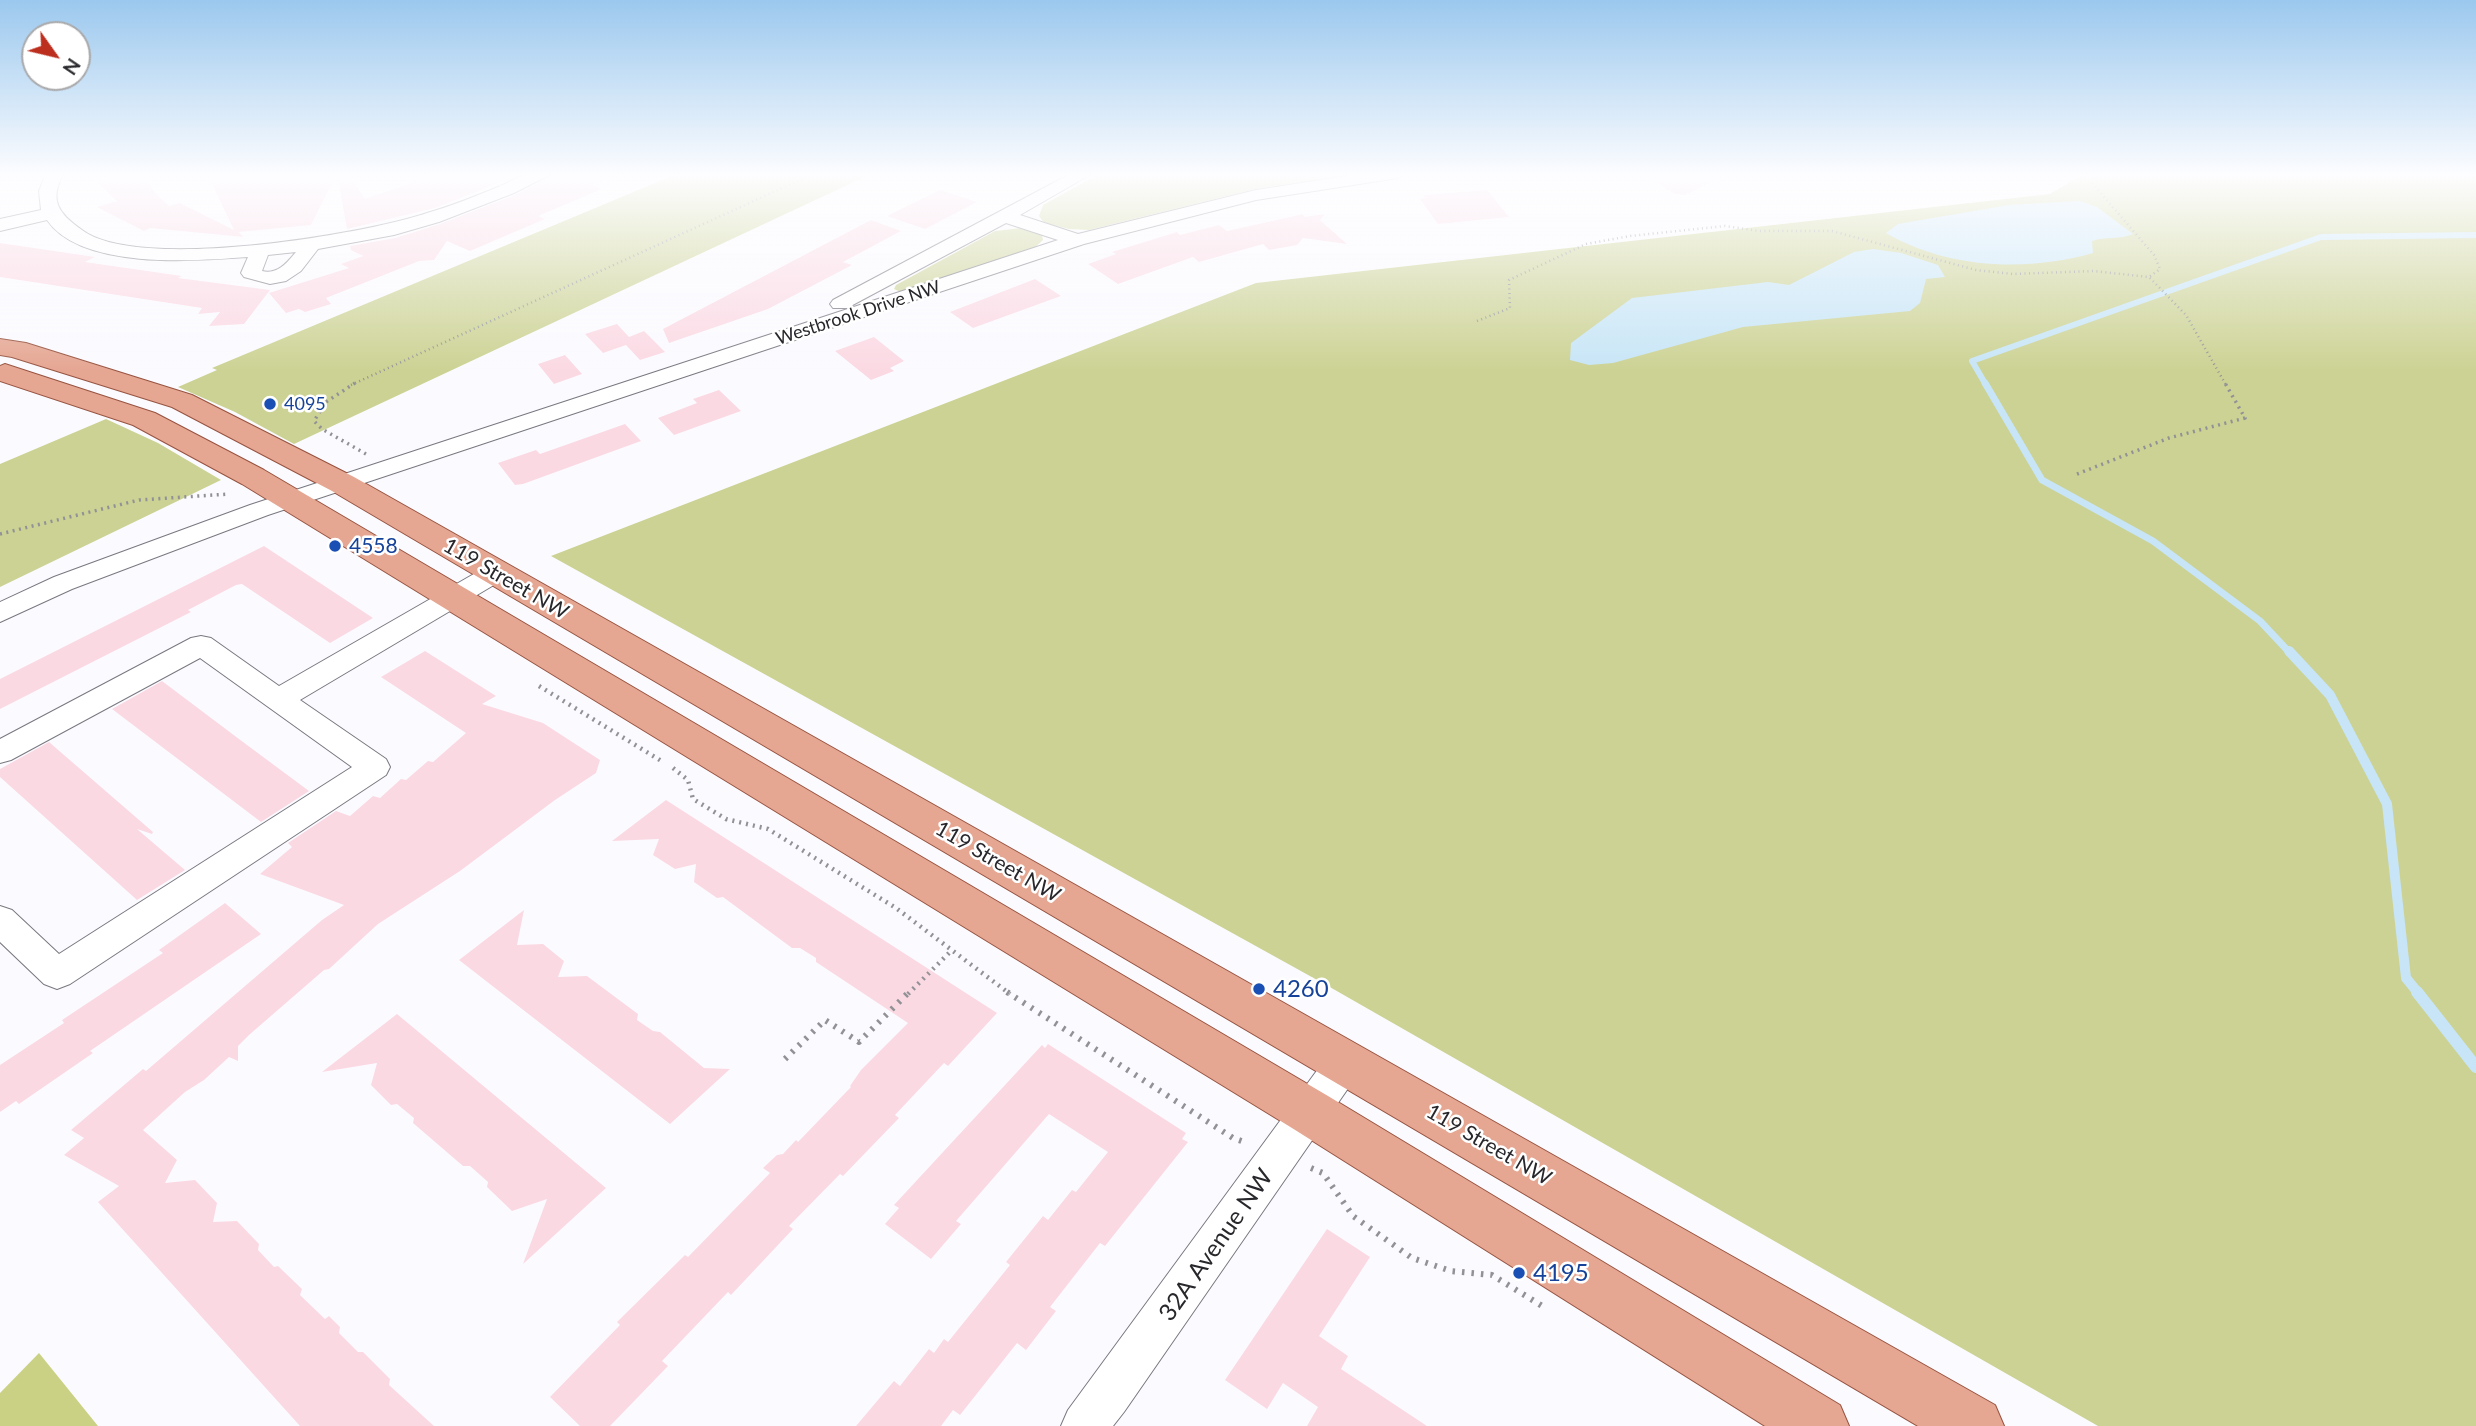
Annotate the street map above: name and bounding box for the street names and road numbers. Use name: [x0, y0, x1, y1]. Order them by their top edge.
street label: Westbrook Drive NW: [773, 276, 943, 350]
street label: 119 Street NW: [439, 533, 573, 625]
street label: 119 Street NW: [931, 816, 1065, 908]
street label: 119 Street NW: [1422, 1099, 1556, 1191]
street label: 32A Avenue NW: [1153, 1163, 1279, 1327]

